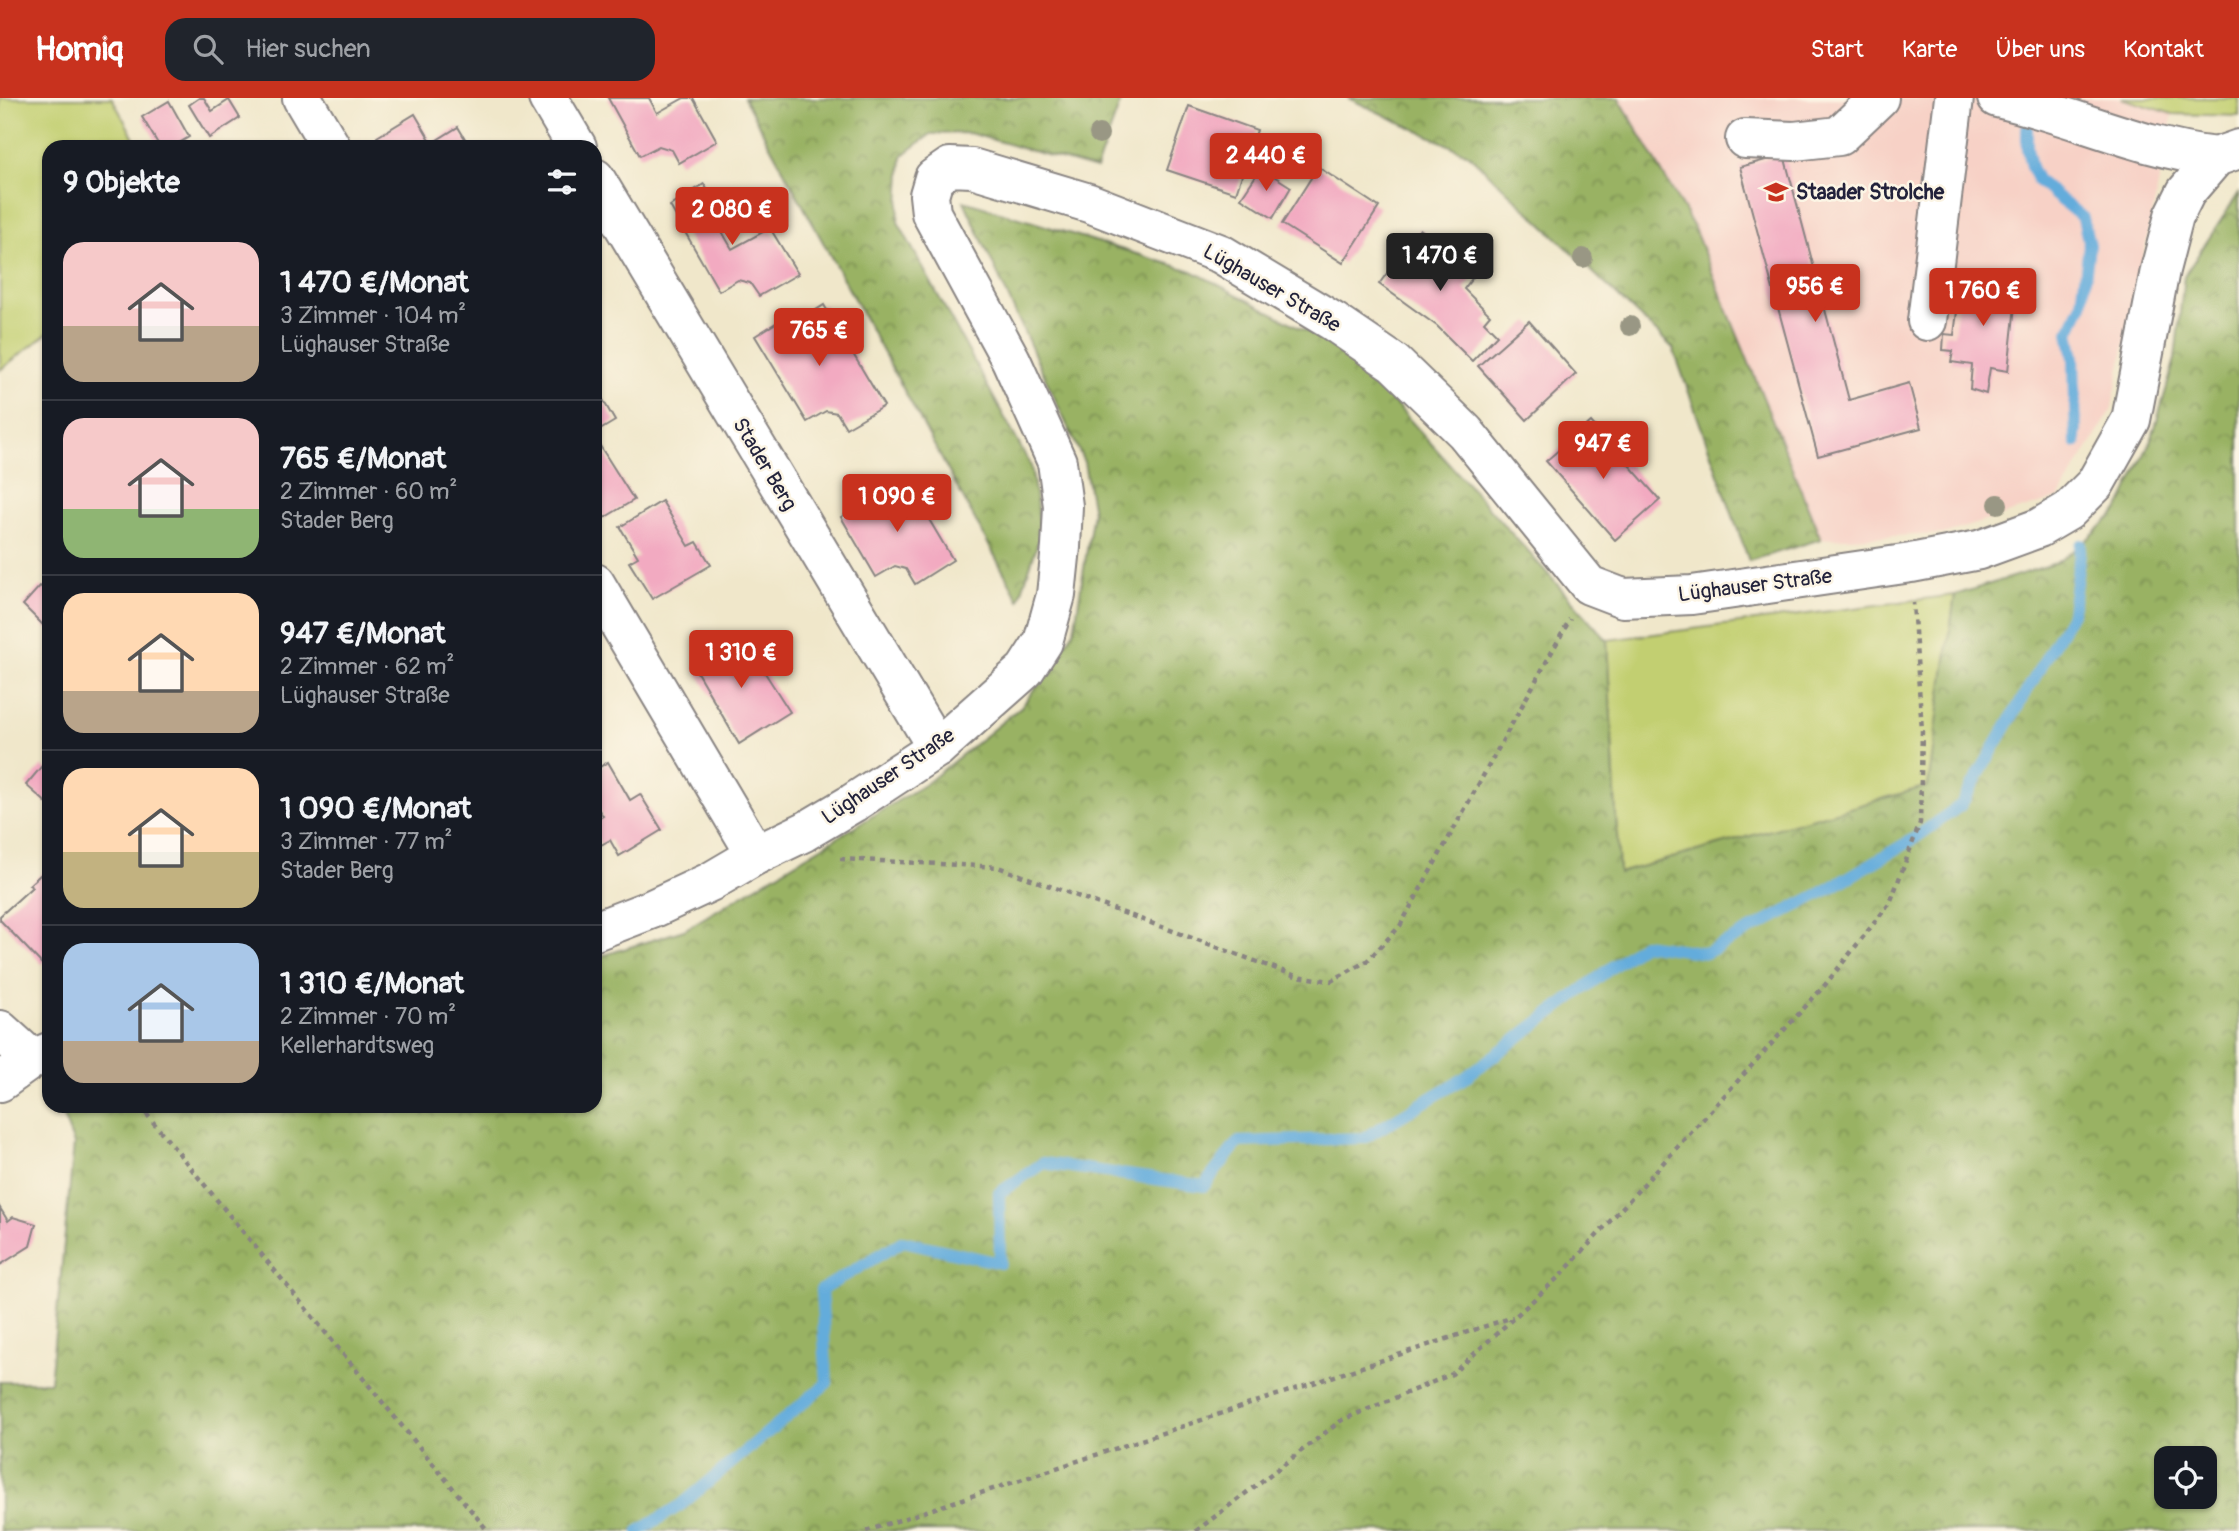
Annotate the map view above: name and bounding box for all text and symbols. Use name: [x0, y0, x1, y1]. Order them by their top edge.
search box: [165, 18, 655, 81]
text: Homiq: [35, 29, 123, 70]
icon: search: [189, 30, 227, 68]
text: Hier suchen: [245, 33, 371, 65]
text: Start: [1811, 35, 1864, 64]
text: Karte: [1902, 35, 1957, 64]
text: Über uns: [1995, 35, 2085, 64]
text: Kontakt: [2123, 35, 2204, 64]
pin: 2 440 €: [1201, 134, 1331, 193]
text: 2 440 €: [1226, 141, 1306, 170]
icon: filters: [543, 163, 581, 201]
text: 9 Objekte: [63, 164, 180, 201]
school or university icon: Staader Strolche: [1762, 178, 1790, 206]
place label: Staader Strolche: [1796, 179, 1945, 206]
pin: 2 080 €: [667, 188, 797, 247]
text: 2 080 €: [691, 195, 773, 224]
pin: 1 470 €: [1375, 234, 1505, 293]
street label: Lüghauser Straße: [1198, 238, 1346, 339]
text: 1 470 €: [1402, 241, 1478, 270]
text: 1 470 €/Monat: [280, 264, 469, 301]
pin: 956 €: [1766, 264, 1864, 324]
pin: 1 760 €: [1918, 268, 2048, 328]
icon: home: [119, 270, 203, 354]
text: 956 €: [1786, 272, 1844, 301]
text: 1 760 €: [1945, 276, 2021, 305]
text: 3 Zimmer · 104 m²: [280, 301, 466, 330]
pin: 765 €: [770, 308, 868, 368]
text: 765 €: [790, 316, 848, 345]
text: Lüghauser Straße: [280, 330, 450, 359]
street label: Stader Berg: [726, 413, 803, 516]
pin: 947 €: [1554, 422, 1652, 481]
text: 947 €: [1574, 429, 1632, 458]
text: 765 €/Monat: [280, 440, 446, 477]
icon: home: [119, 446, 203, 530]
pin: 1 090 €: [832, 474, 962, 534]
text: 2 Zimmer · 60 m²: [280, 477, 457, 506]
text: 1 090 €: [858, 482, 936, 511]
text: Stader Berg: [280, 506, 394, 535]
street label: Lüghauser Straße: [1677, 563, 1834, 608]
text: 947 €/Monat: [280, 615, 445, 652]
icon: home: [119, 621, 203, 705]
pin: 1 310 €: [676, 630, 806, 690]
text: 1 310 €: [705, 638, 777, 667]
text: 2 Zimmer · 62 m²: [280, 652, 454, 681]
text: Lüghauser Straße: [280, 681, 450, 710]
street label: Lüghauser Straße: [817, 722, 961, 831]
text: 1 090 €/Monat: [280, 790, 471, 827]
icon: home: [119, 796, 203, 880]
text: 3 Zimmer · 77 m²: [280, 827, 452, 856]
text: Stader Berg: [280, 856, 394, 885]
text: 1 310 €/Monat: [280, 965, 464, 1002]
icon: home: [119, 971, 203, 1055]
text: 2 Zimmer · 70 m²: [280, 1002, 456, 1031]
text: Kellerhardtsweg: [280, 1031, 434, 1060]
map controls: [2154, 1446, 2217, 1509]
button: locate: [2154, 1446, 2217, 1509]

